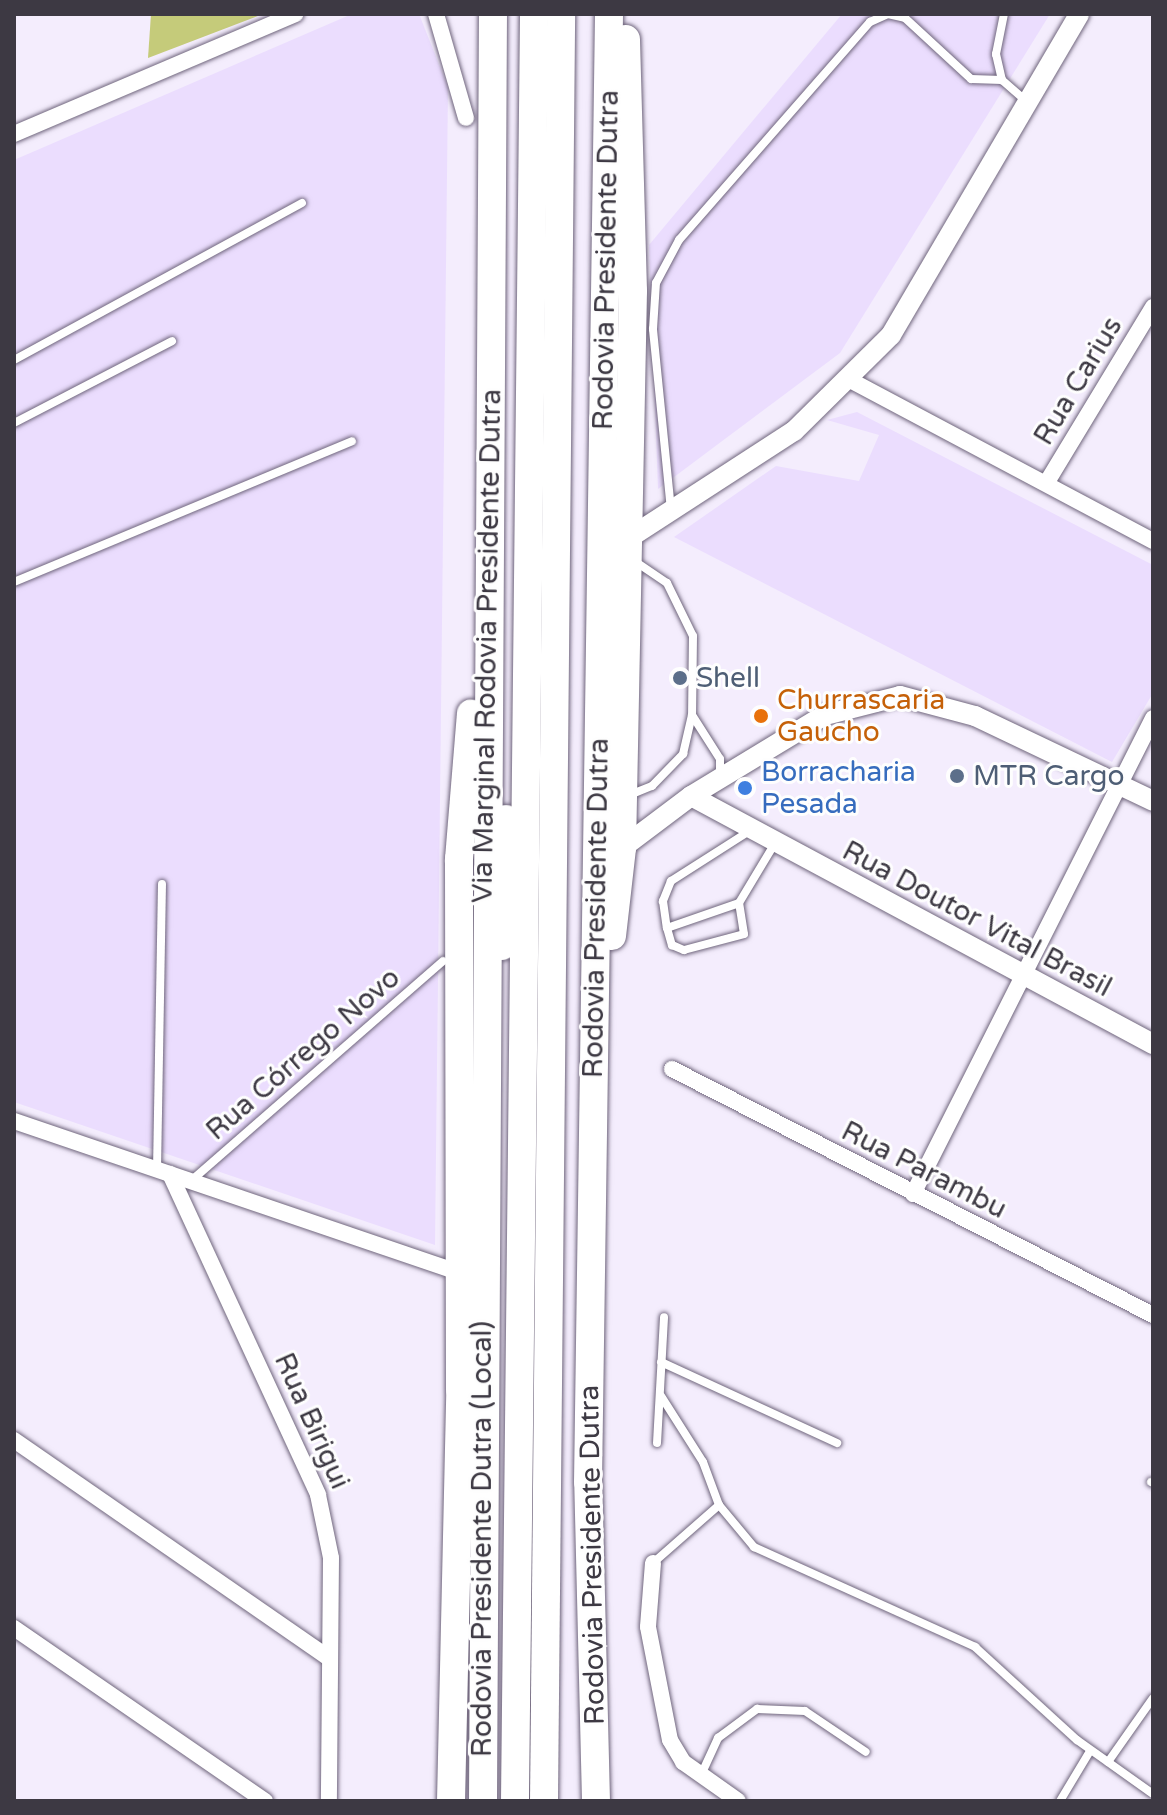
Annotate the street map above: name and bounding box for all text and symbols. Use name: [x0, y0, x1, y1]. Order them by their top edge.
street label: Rodovia Presidente Dutra: [586, 90, 626, 430]
street label: Rua Carius: [1027, 311, 1129, 451]
street label: Via Marginal Rodovia Presidente Dutra: [466, 389, 508, 903]
place label: Shell: [696, 661, 760, 695]
marker: Shell: [671, 669, 689, 687]
place label: Churrascaria Gaucho: [777, 683, 945, 749]
marker: Churrascaria Gaucho: [752, 707, 770, 725]
street label: Rodovia Presidente Dutra: [576, 738, 616, 1078]
place label: Borracharia Pesada: [761, 755, 916, 821]
place label: MTR Cargo: [973, 759, 1125, 793]
marker: MTR Cargo: [948, 767, 966, 785]
marker: Borracharia Pesada: [736, 779, 754, 797]
street label: Rua Doutor Vital Brasil: [837, 834, 1117, 1004]
street label: Rua Córrego Novo: [199, 961, 407, 1147]
street label: Rua Parambu: [836, 1114, 1012, 1226]
street label: Rodovia Presidente Dutra (Local): [465, 1321, 499, 1757]
street label: Rua Birigui: [267, 1348, 357, 1494]
street label: Rodovia Presidente Dutra: [572, 1385, 612, 1725]

